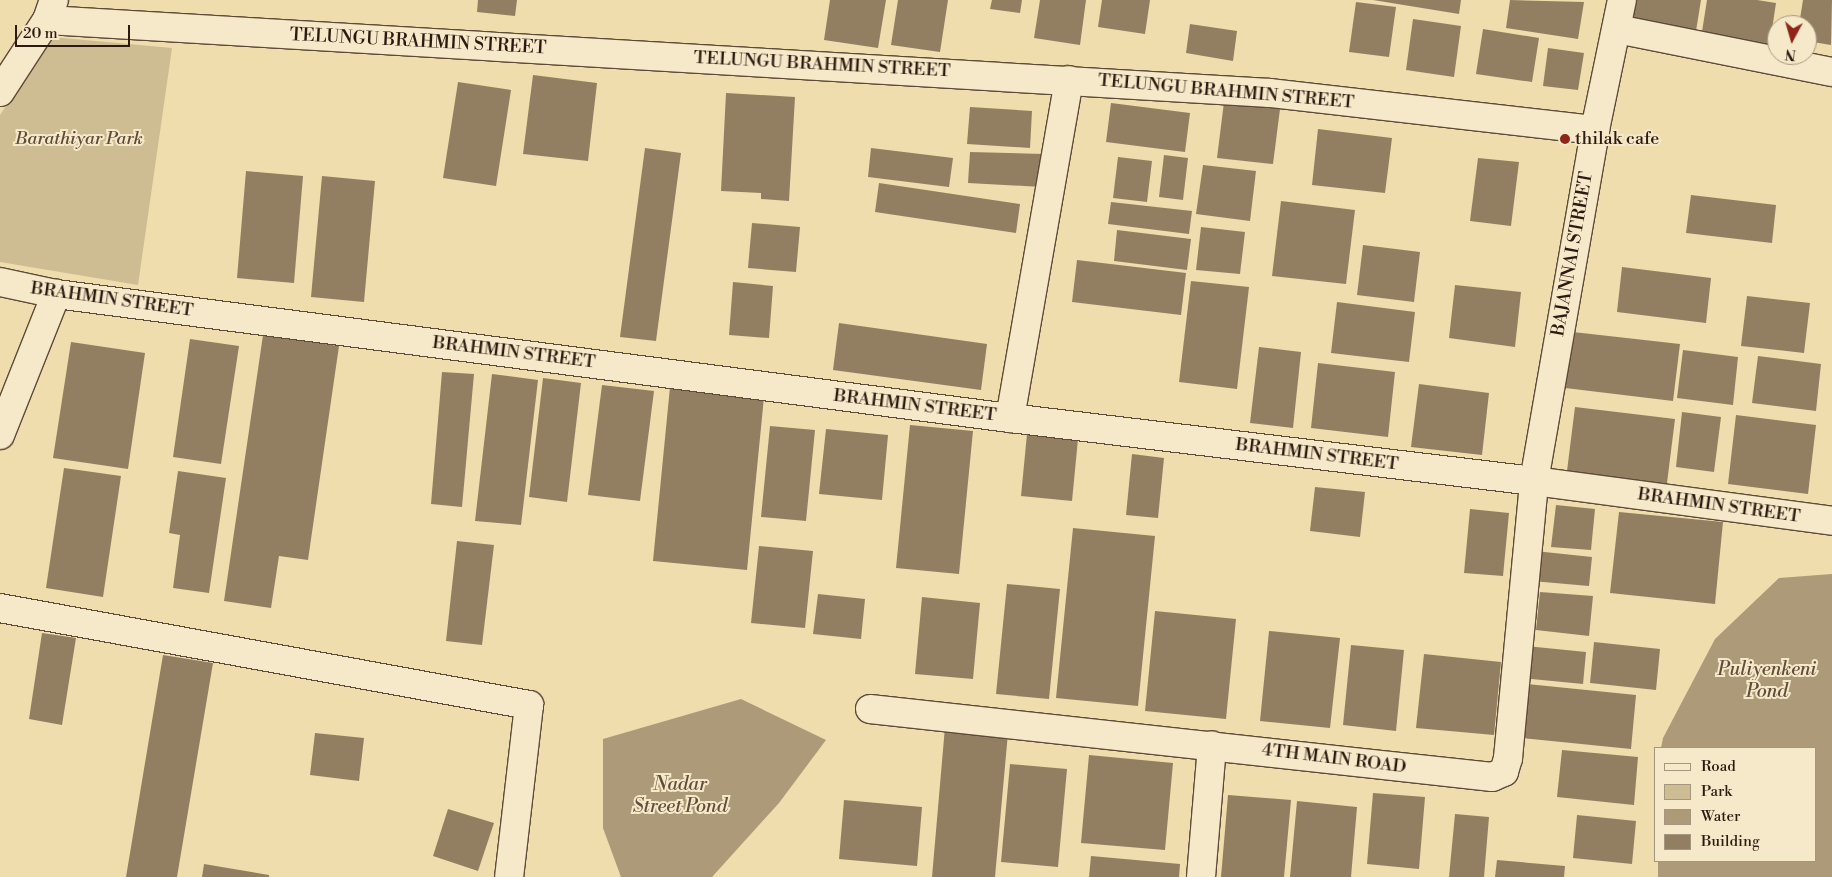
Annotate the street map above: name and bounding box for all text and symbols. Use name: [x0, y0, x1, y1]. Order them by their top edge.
scale bar: [18, 15, 132, 47]
north arrow: [1767, 15, 1817, 65]
text: 20 m: [23, 24, 58, 43]
street label: TELUNGU BRAHMIN STREET: [289, 24, 547, 60]
text: N: [1784, 44, 1797, 63]
street label: TELUNGU BRAHMIN STREET: [693, 47, 951, 83]
street label: TELUNGU BRAHMIN STREET: [1097, 70, 1355, 114]
park label: Barathiyar Park: [15, 128, 143, 150]
place label: thilak cafe: [1575, 128, 1659, 150]
marker: thilak cafe: [1559, 133, 1571, 145]
street label: BAJANNAI STREET: [1548, 170, 1598, 338]
street label: BRAHMIN STREET: [29, 278, 195, 322]
street label: BRAHMIN STREET: [431, 332, 597, 374]
street label: BRAHMIN STREET: [832, 385, 998, 427]
street label: BRAHMIN STREET: [1234, 434, 1400, 476]
street label: BRAHMIN STREET: [1636, 484, 1802, 528]
water label: Puliyenkeni Pond: [1717, 659, 1817, 703]
street label: 4TH MAIN ROAD: [1260, 739, 1408, 779]
legend: [1654, 747, 1817, 862]
text: Road: [1701, 757, 1736, 776]
water label: Nadar Street Pond: [633, 774, 727, 818]
text: Park: [1701, 782, 1732, 801]
text: Water: [1701, 807, 1740, 826]
text: Building: [1701, 832, 1760, 851]

